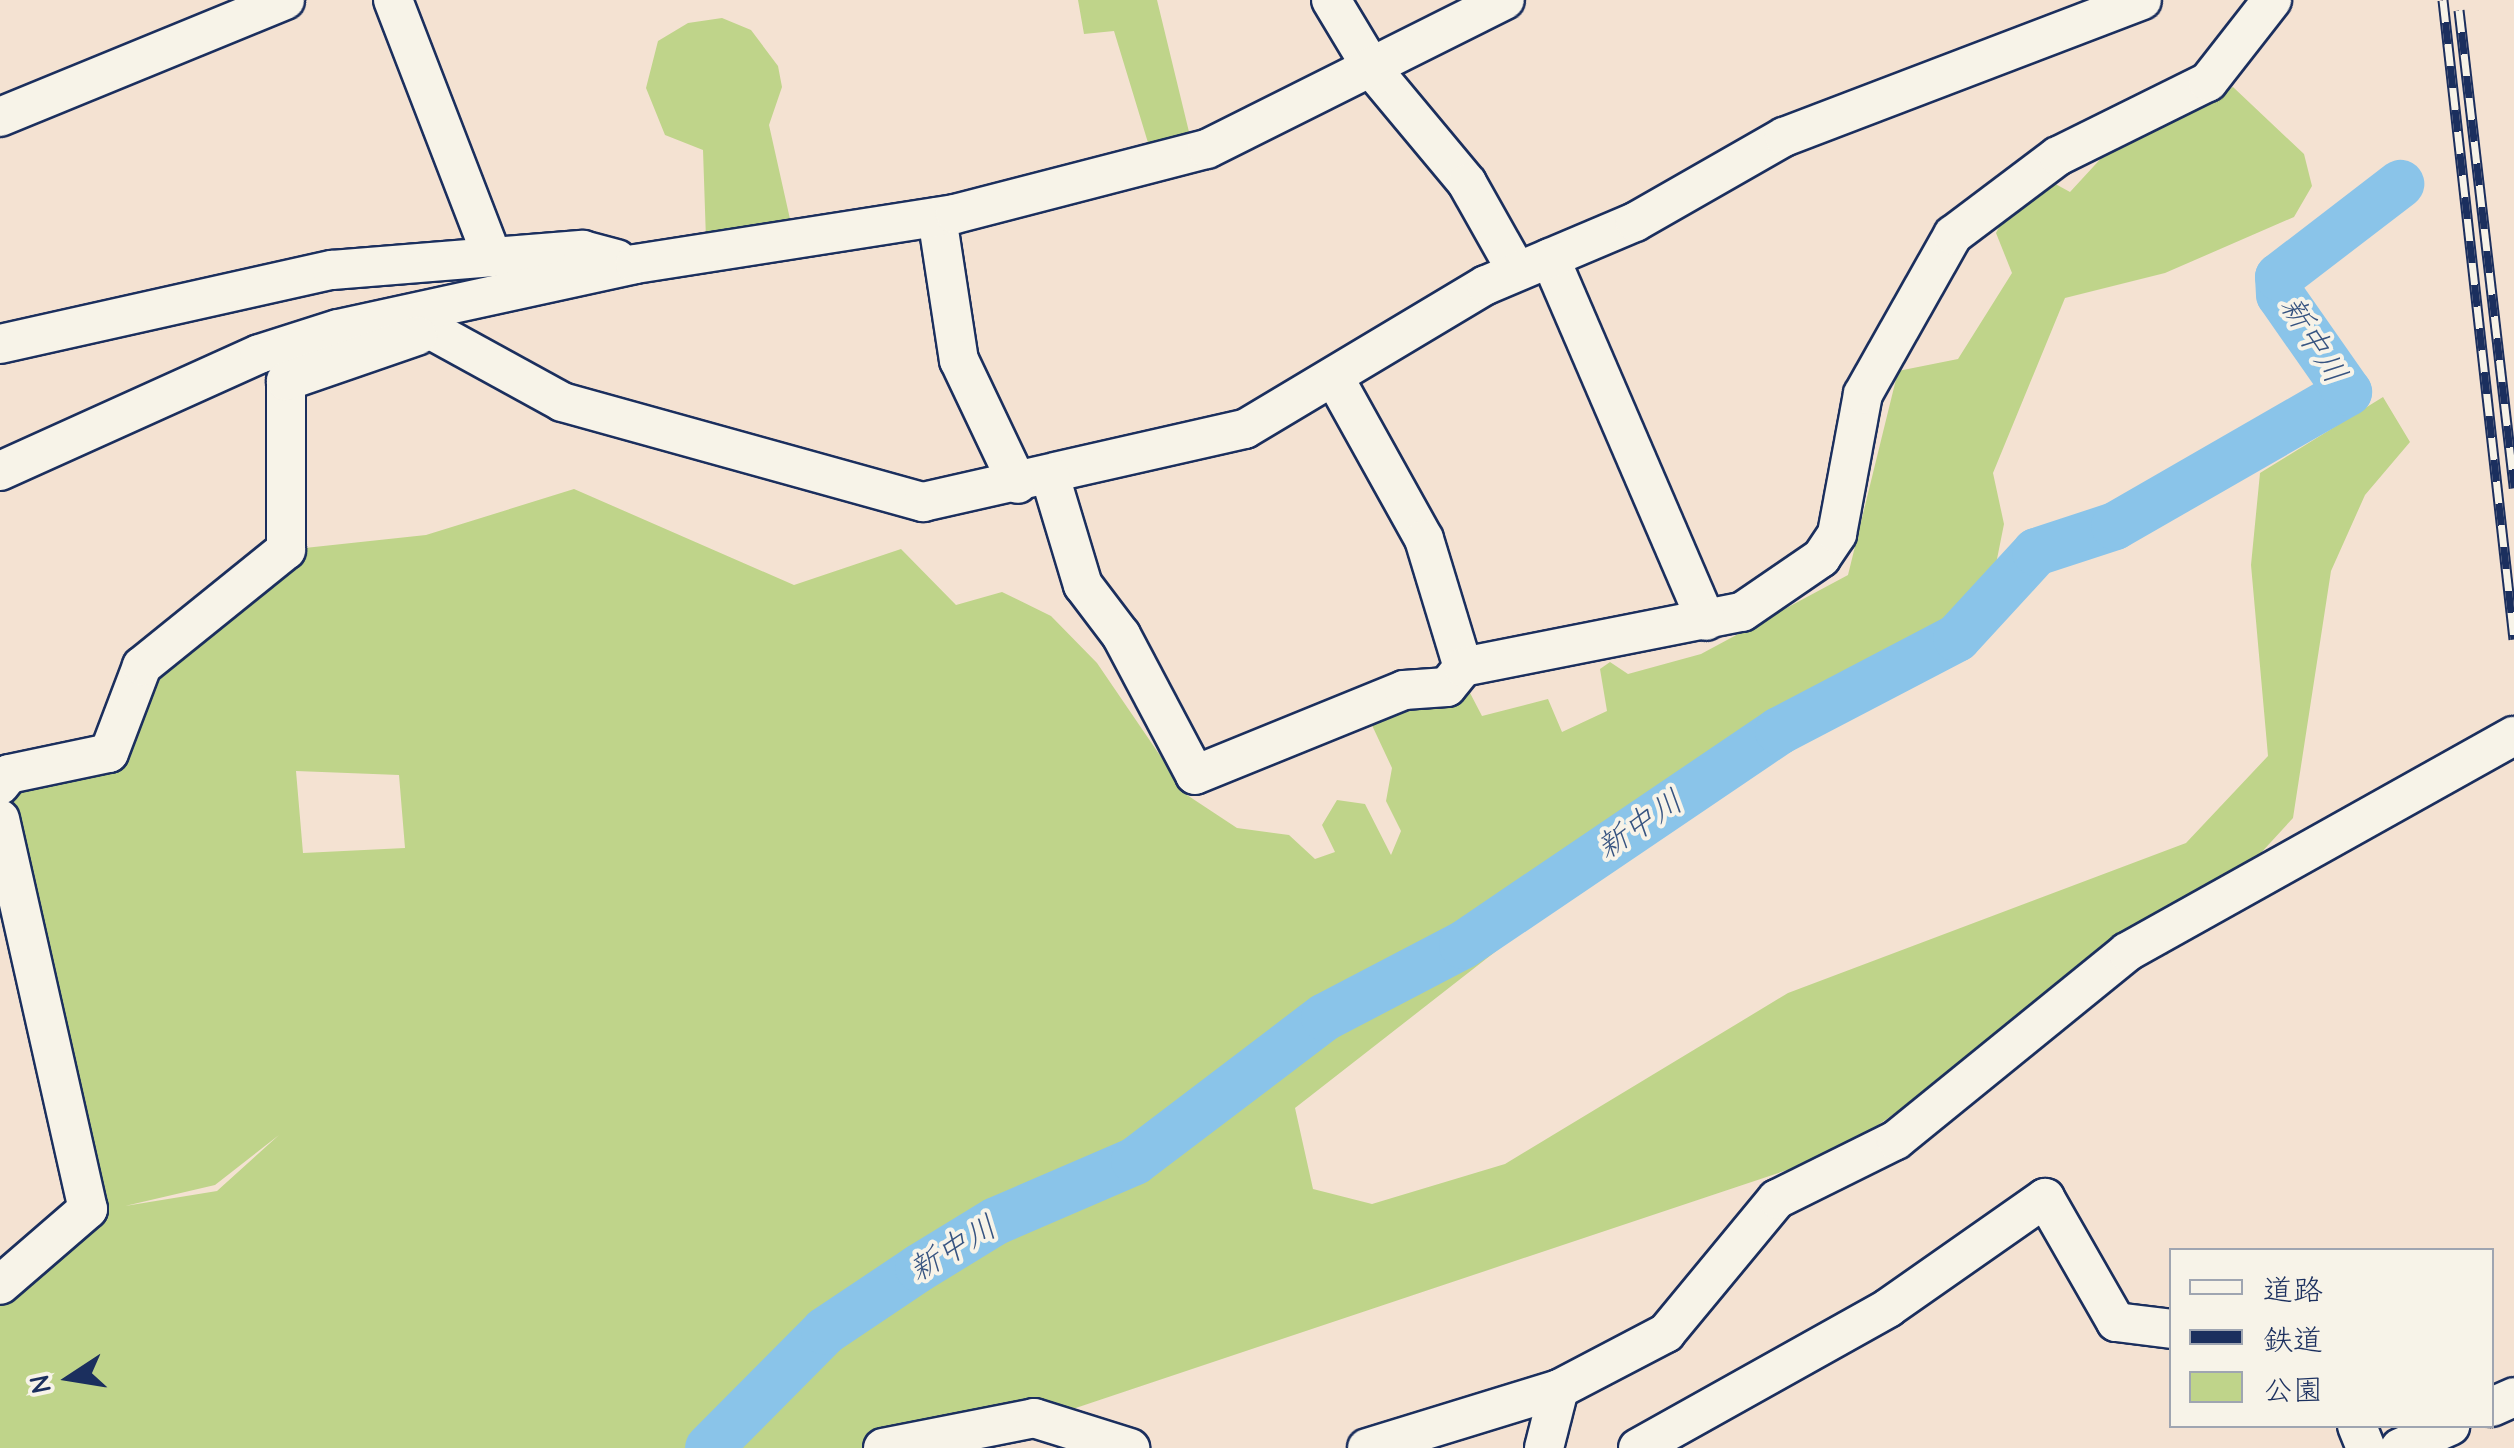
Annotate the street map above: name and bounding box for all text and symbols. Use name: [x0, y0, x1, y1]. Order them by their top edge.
water label: 新中川: [2271, 289, 2355, 391]
water label: 新中川: [1589, 782, 1691, 868]
water label: 新中川: [902, 1208, 1004, 1290]
legend: [2169, 1248, 2494, 1428]
text: 道路: [2263, 1273, 2323, 1308]
text: 鉄道: [2263, 1323, 2323, 1358]
north arrow: [20, 1328, 120, 1428]
text: N: [23, 1372, 58, 1397]
text: 公園: [2263, 1373, 2323, 1408]

